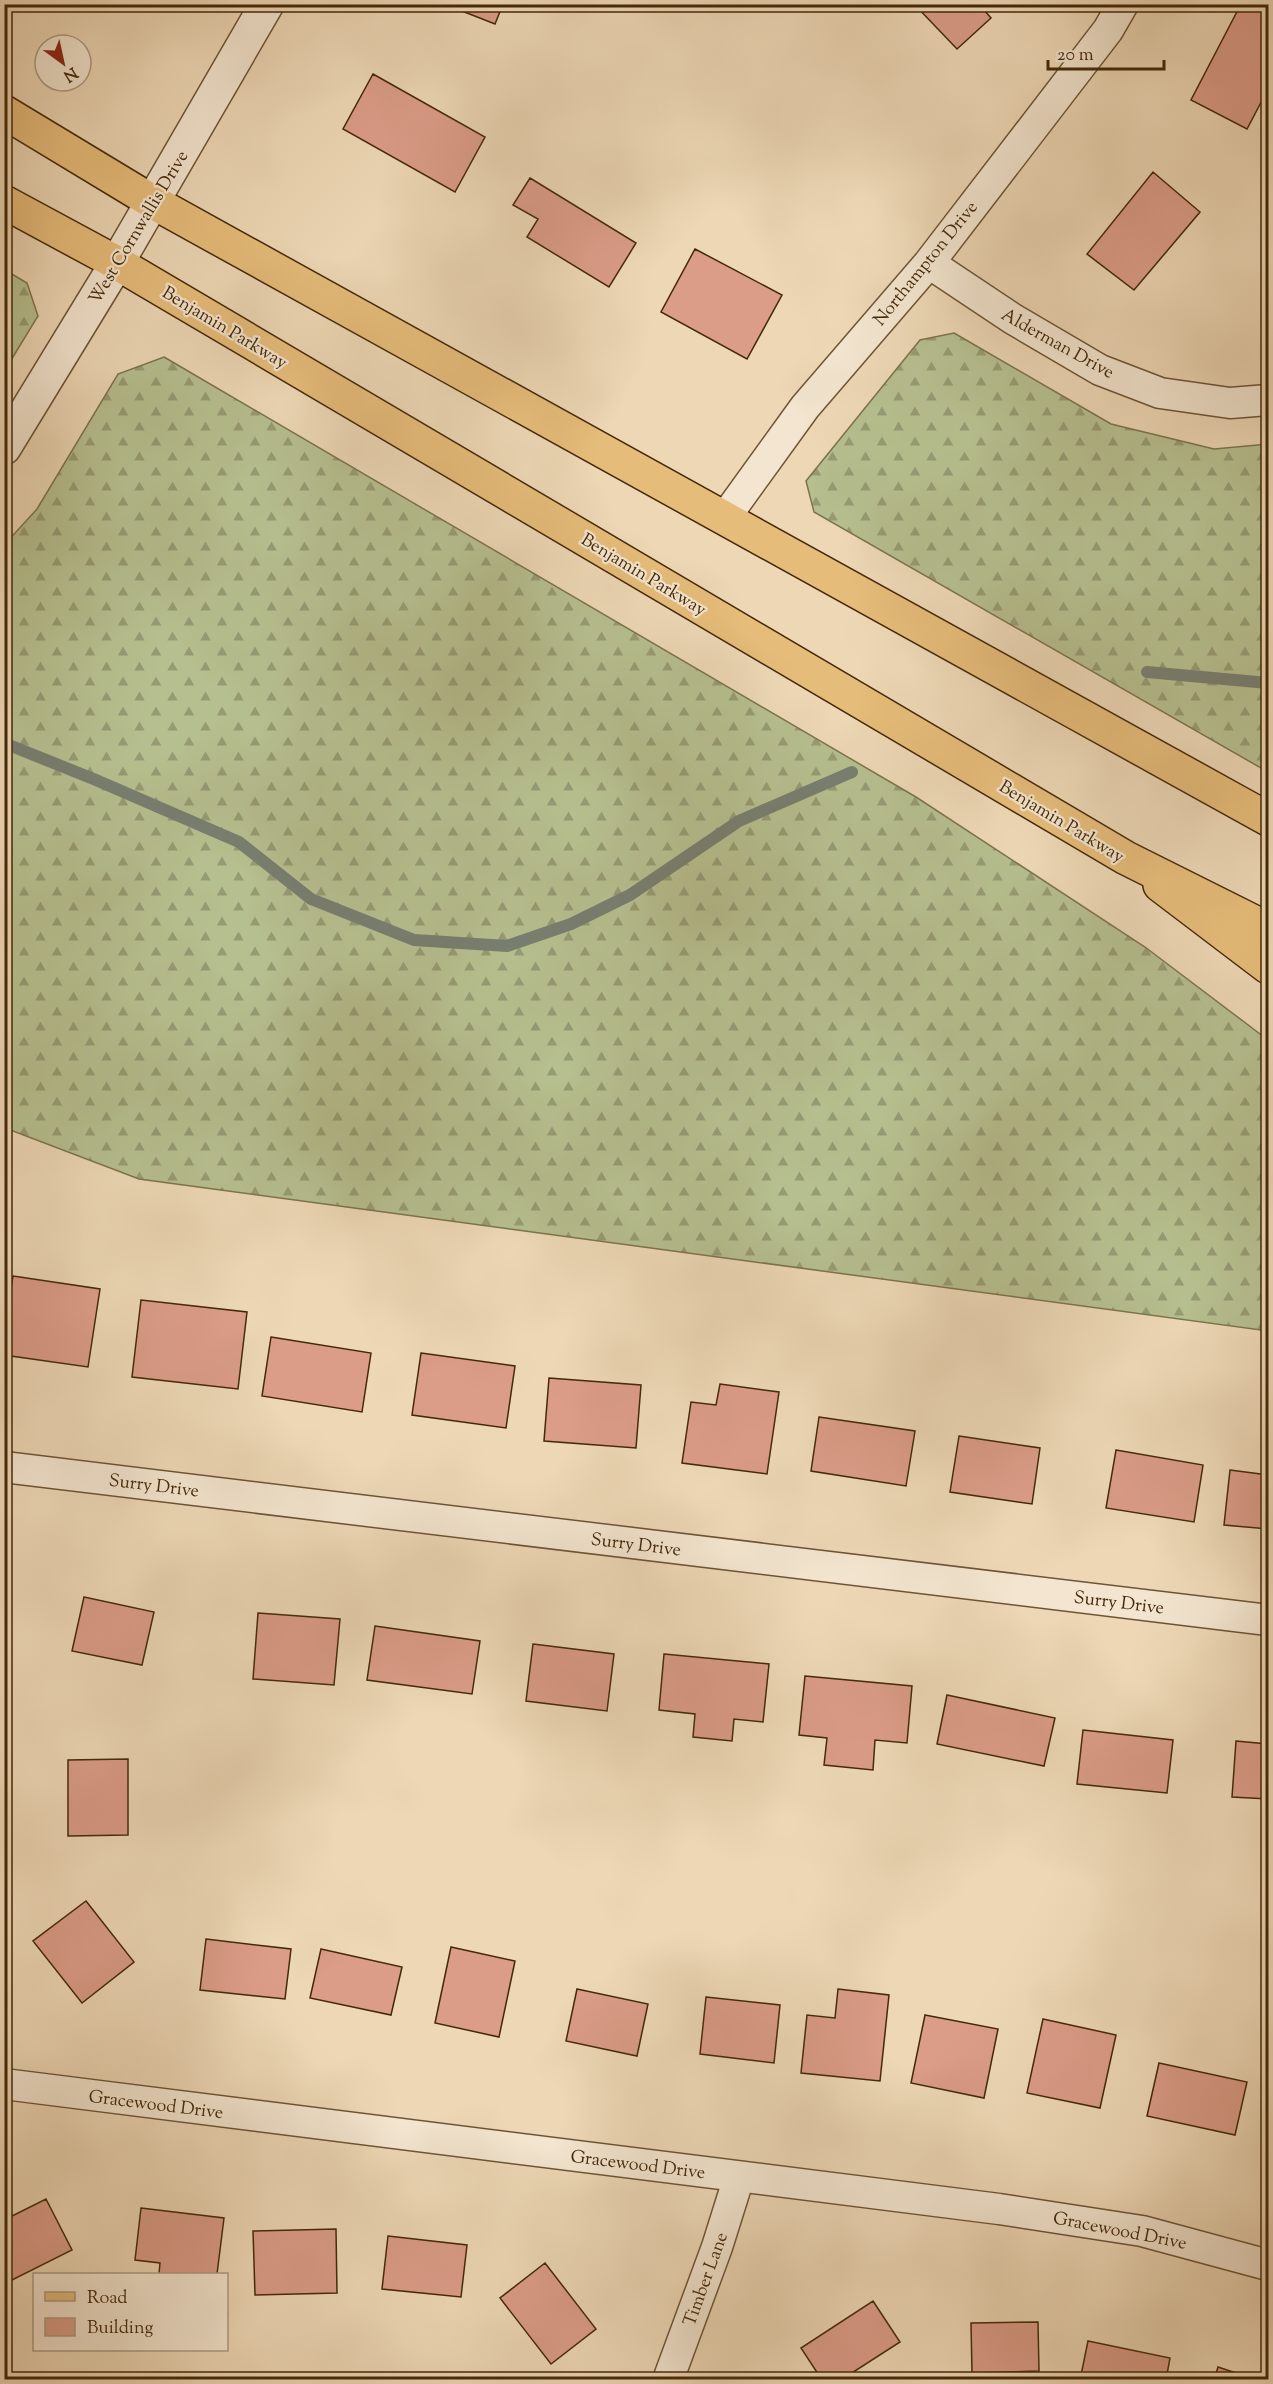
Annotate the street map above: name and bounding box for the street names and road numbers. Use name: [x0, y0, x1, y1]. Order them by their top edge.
street label: West Cornwallis Drive: [83, 146, 196, 310]
street label: Northampton Drive: [868, 196, 985, 332]
street label: Benjamin Parkway: [156, 281, 292, 377]
street label: Alderman Drive: [996, 303, 1118, 387]
street label: Benjamin Parkway: [575, 528, 711, 624]
street label: Benjamin Parkway: [993, 775, 1129, 871]
street label: Surry Drive: [107, 1469, 200, 1505]
street label: Surry Drive: [589, 1528, 682, 1564]
street label: Surry Drive: [1072, 1586, 1165, 1622]
street label: Gracewood Drive: [87, 2085, 225, 2127]
street label: Gracewood Drive: [569, 2145, 707, 2187]
street label: Gracewood Drive: [1051, 2206, 1189, 2258]
street label: Timber Lane: [678, 2229, 736, 2330]

